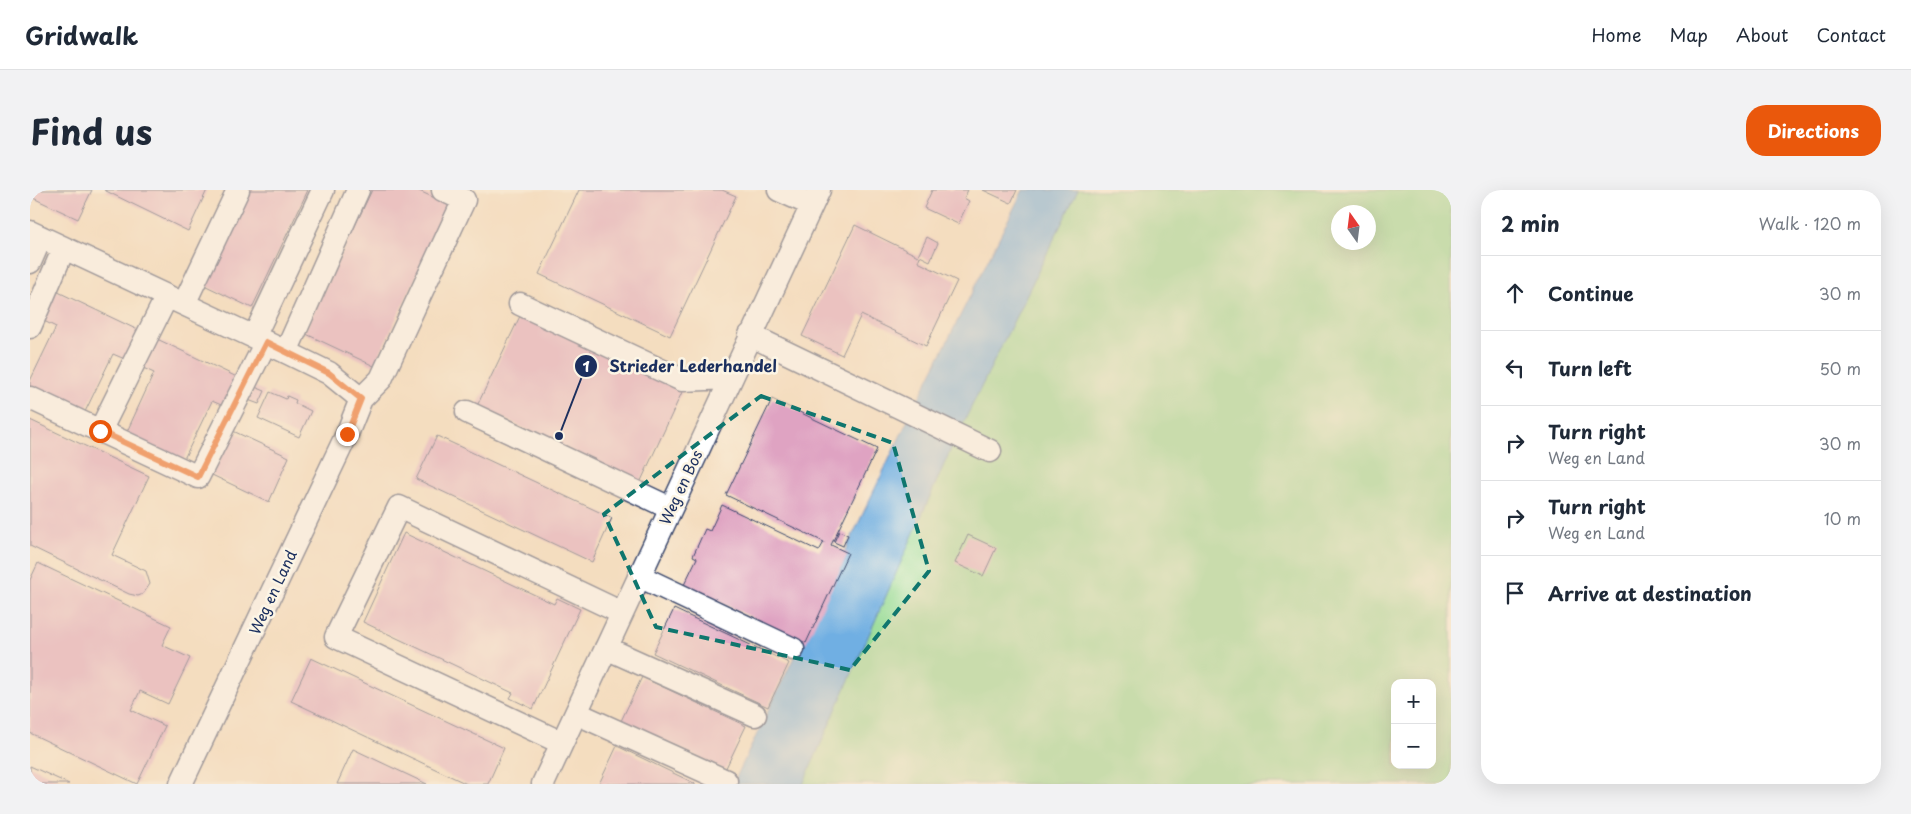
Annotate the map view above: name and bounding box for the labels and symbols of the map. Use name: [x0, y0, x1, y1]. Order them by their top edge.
north arrow: [1331, 205, 1376, 250]
callout: Strieder Lederhandel: [573, 351, 787, 382]
text: Strieder Lederhandel: [609, 353, 777, 377]
text: 1: [582, 354, 590, 377]
route start: [89, 420, 112, 443]
route end: [336, 423, 359, 446]
street label: Weg en Bos: [653, 446, 707, 528]
street label: Weg en Land: [242, 546, 302, 638]

